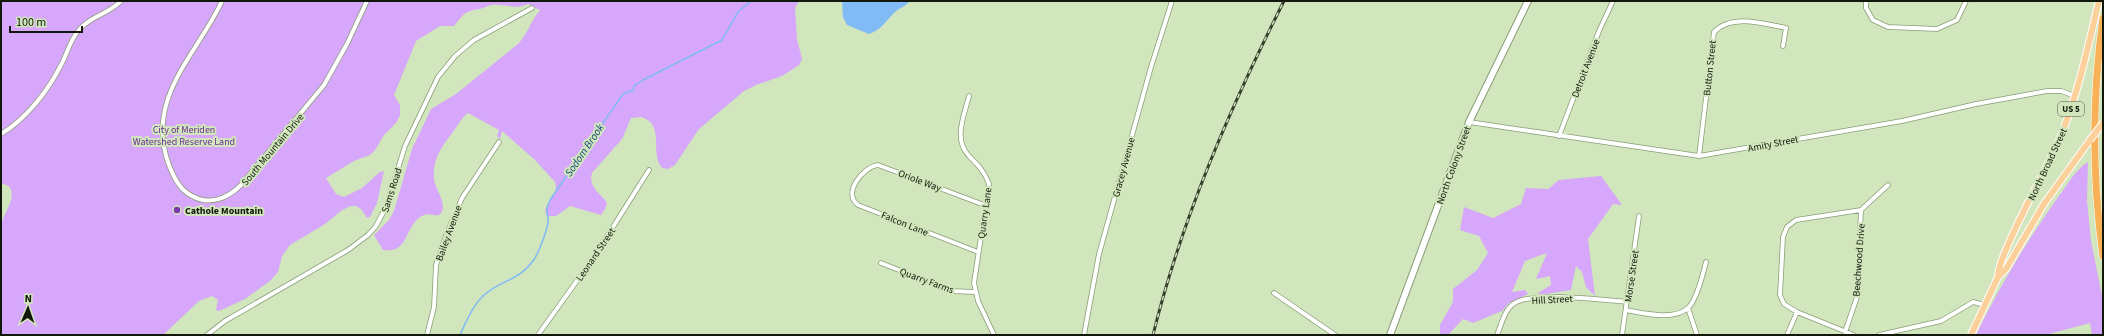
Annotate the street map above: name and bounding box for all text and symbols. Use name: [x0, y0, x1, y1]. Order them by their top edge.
scale bar: [10, 8, 82, 34]
text: 100 m: [16, 14, 46, 31]
street label: Detroit Avenue: [1568, 37, 1604, 100]
street label: Button Street: [1700, 39, 1720, 97]
road number: US 5: [2058, 102, 2084, 116]
street label: South Mountain Drive: [238, 110, 307, 189]
water label: Sodom Brook: [561, 120, 608, 179]
park label: City of Meriden Watershed Reserve Land: [133, 123, 235, 149]
street label: North Colony Street: [1433, 124, 1475, 206]
street label: North Broad Street: [2025, 125, 2071, 203]
street label: Amity Street: [1747, 132, 1800, 156]
street label: Gracey Avenue: [1109, 136, 1139, 199]
street label: Sams Road: [378, 166, 406, 215]
street label: Oriole Way: [896, 166, 943, 196]
street label: Quarry Lane: [974, 187, 995, 240]
street label: Bailey Avenue: [432, 203, 466, 263]
place label: Cathole Mountain: [185, 204, 263, 218]
marker: Cathole Mountain: [172, 205, 182, 215]
street label: Falcon Lane: [879, 208, 930, 240]
street label: Beechwood Drive: [1849, 223, 1869, 297]
street label: Leonard Street: [573, 225, 619, 284]
street label: Morse Street: [1621, 249, 1643, 303]
street label: Quarry Farms: [898, 265, 956, 297]
north arrow: [8, 288, 48, 328]
text: N: [24, 291, 32, 306]
street label: Hill Street: [1531, 292, 1574, 308]

